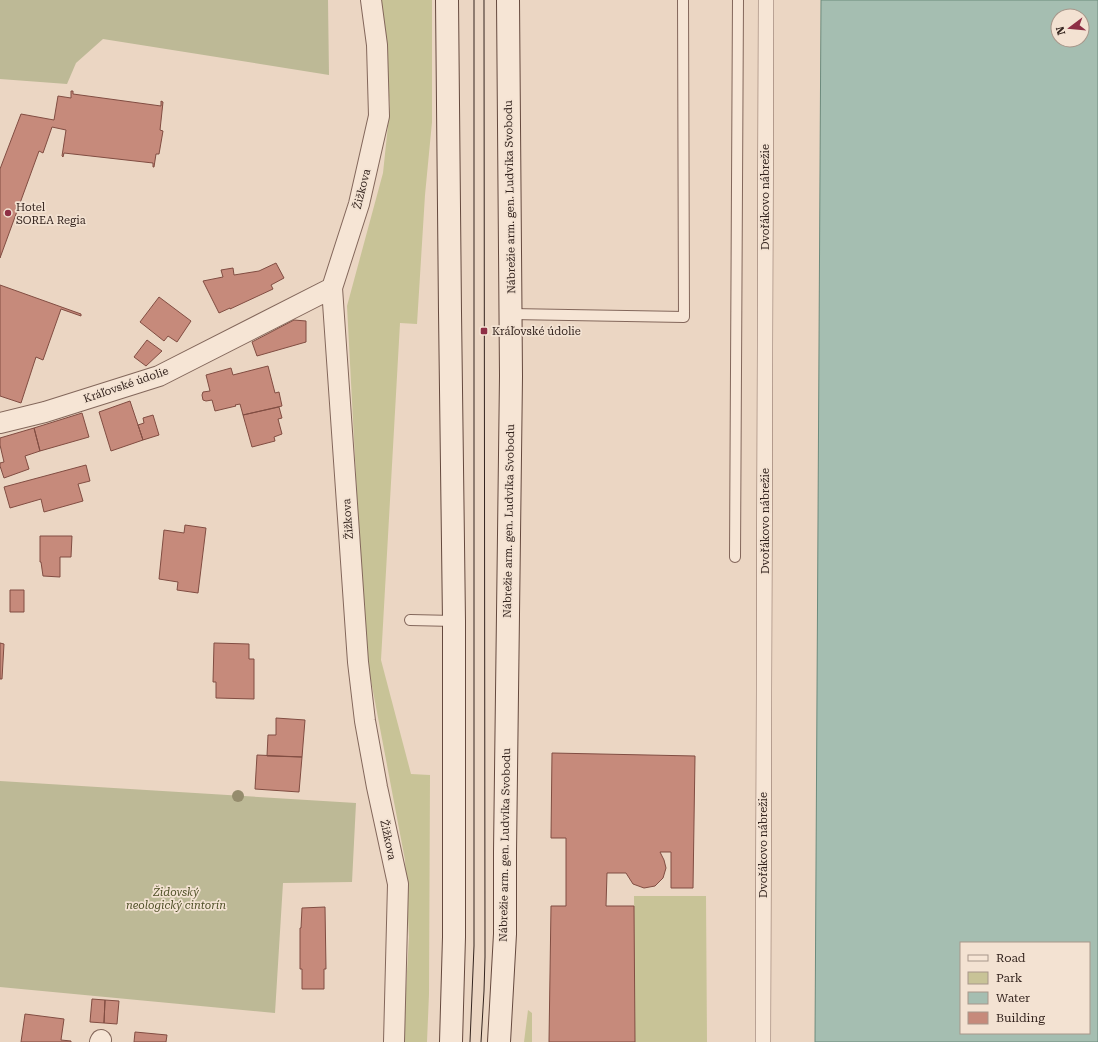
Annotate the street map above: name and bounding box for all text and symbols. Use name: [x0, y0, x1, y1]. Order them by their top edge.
north arrow: [1050, 8, 1090, 48]
text: N: [1053, 24, 1068, 36]
street label: Nábrežie arm. gen. Ludvíka Svobodu: [502, 100, 518, 294]
street label: Dvořákovo nábrežie: [759, 144, 772, 250]
street label: Žižkova: [350, 167, 373, 210]
place label: Hotel SOREA Regia: [16, 201, 86, 227]
marker: Hotel SOREA Regia: [3, 208, 13, 218]
place label: Kráľovské údolie: [492, 325, 581, 338]
marker: Kráľovské údolie: [479, 326, 489, 336]
street label: Kráľovské údolie: [82, 364, 170, 406]
street label: Nábrežie arm. gen. Ludvíka Svobodu: [501, 424, 517, 618]
street label: Dvořákovo nábrežie: [759, 468, 772, 574]
street label: Žižkova: [339, 498, 356, 540]
street label: Nábrežie arm. gen. Ludvíka Svobodu: [497, 748, 513, 942]
street label: Dvořákovo nábrežie: [757, 792, 770, 898]
street label: Žižkova: [377, 818, 400, 861]
park label: Židovský neologický cintorín: [126, 885, 226, 912]
legend: [960, 942, 1090, 1034]
text: Road: [996, 951, 1026, 965]
text: Park: [996, 971, 1023, 985]
text: Water: [996, 991, 1030, 1005]
text: Building: [996, 1011, 1045, 1025]

